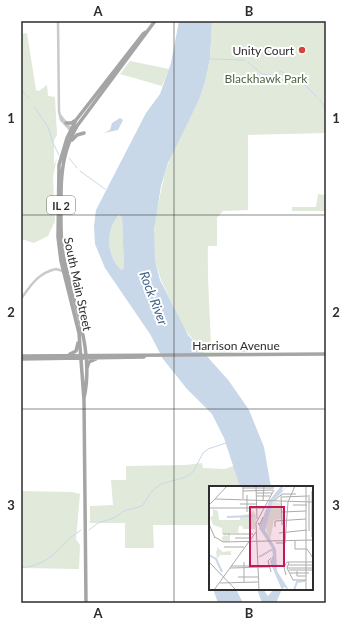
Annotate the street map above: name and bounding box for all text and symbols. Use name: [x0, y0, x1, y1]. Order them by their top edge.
text: A: [92, 3, 103, 19]
text: B: [245, 3, 254, 19]
place label: Unity Court: [232, 43, 295, 58]
marker: Unity Court: [297, 45, 307, 55]
park label: Blackhawk Park: [225, 71, 308, 86]
text: 1: [7, 110, 15, 126]
text: 1: [332, 110, 340, 126]
road number: IL 2: [47, 196, 75, 214]
street label: South Main Street: [61, 236, 95, 333]
water label: Rock River: [136, 269, 172, 328]
text: 2: [7, 304, 15, 320]
text: 2: [332, 304, 340, 320]
street label: Harrison Avenue: [192, 338, 280, 353]
inset map: [209, 486, 313, 590]
text: 3: [7, 497, 15, 513]
text: 3: [332, 497, 340, 513]
text: A: [92, 605, 103, 621]
text: B: [245, 605, 254, 621]

